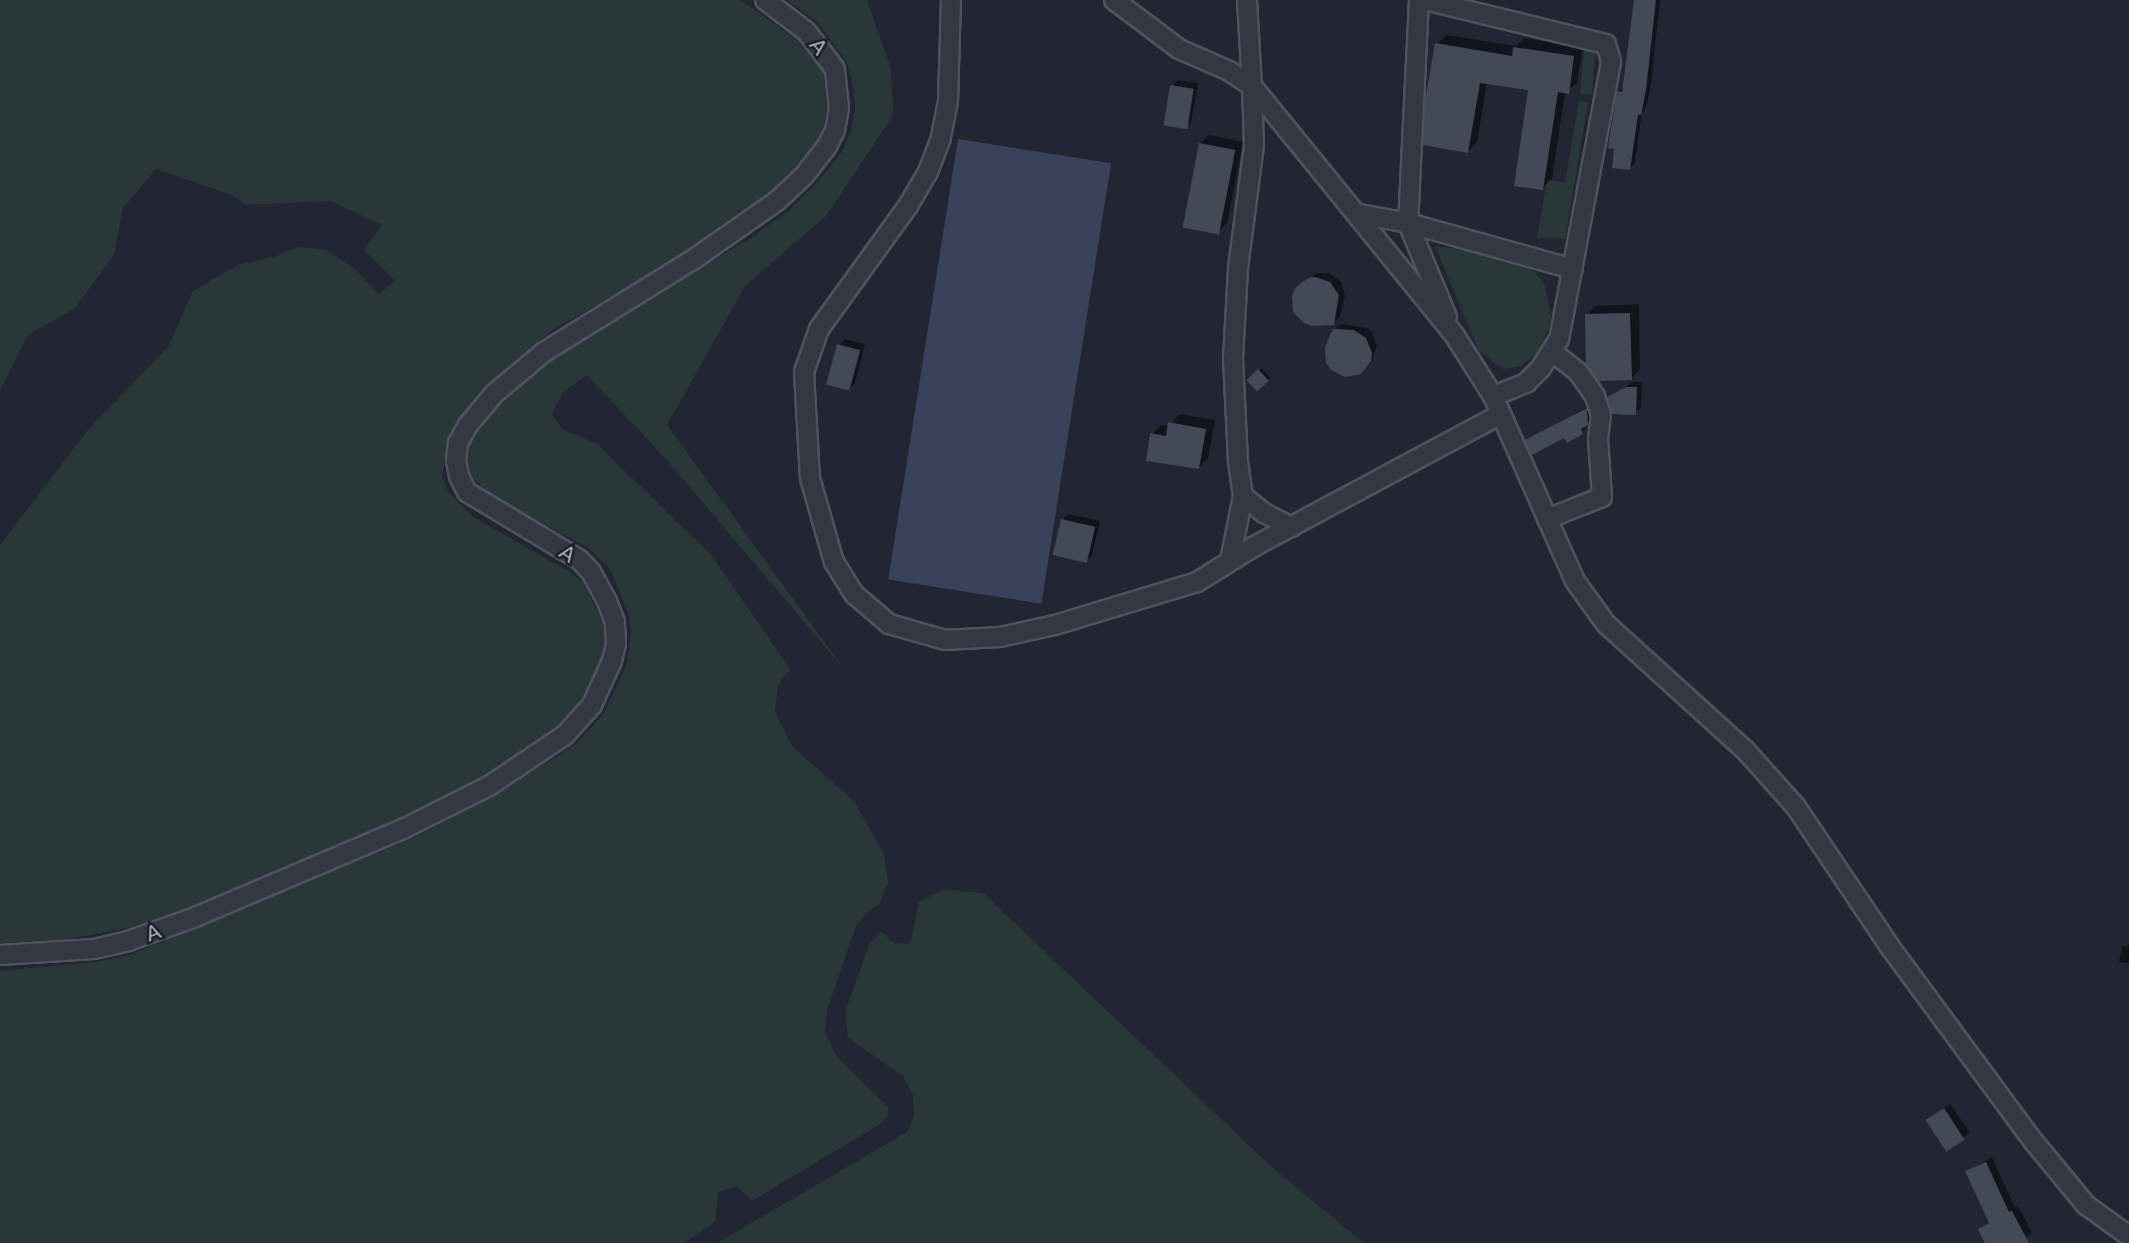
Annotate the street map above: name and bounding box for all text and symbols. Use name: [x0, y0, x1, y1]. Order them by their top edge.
street label: A: [805, 33, 833, 59]
street label: A: [555, 539, 581, 567]
street label: A: [142, 918, 164, 946]

